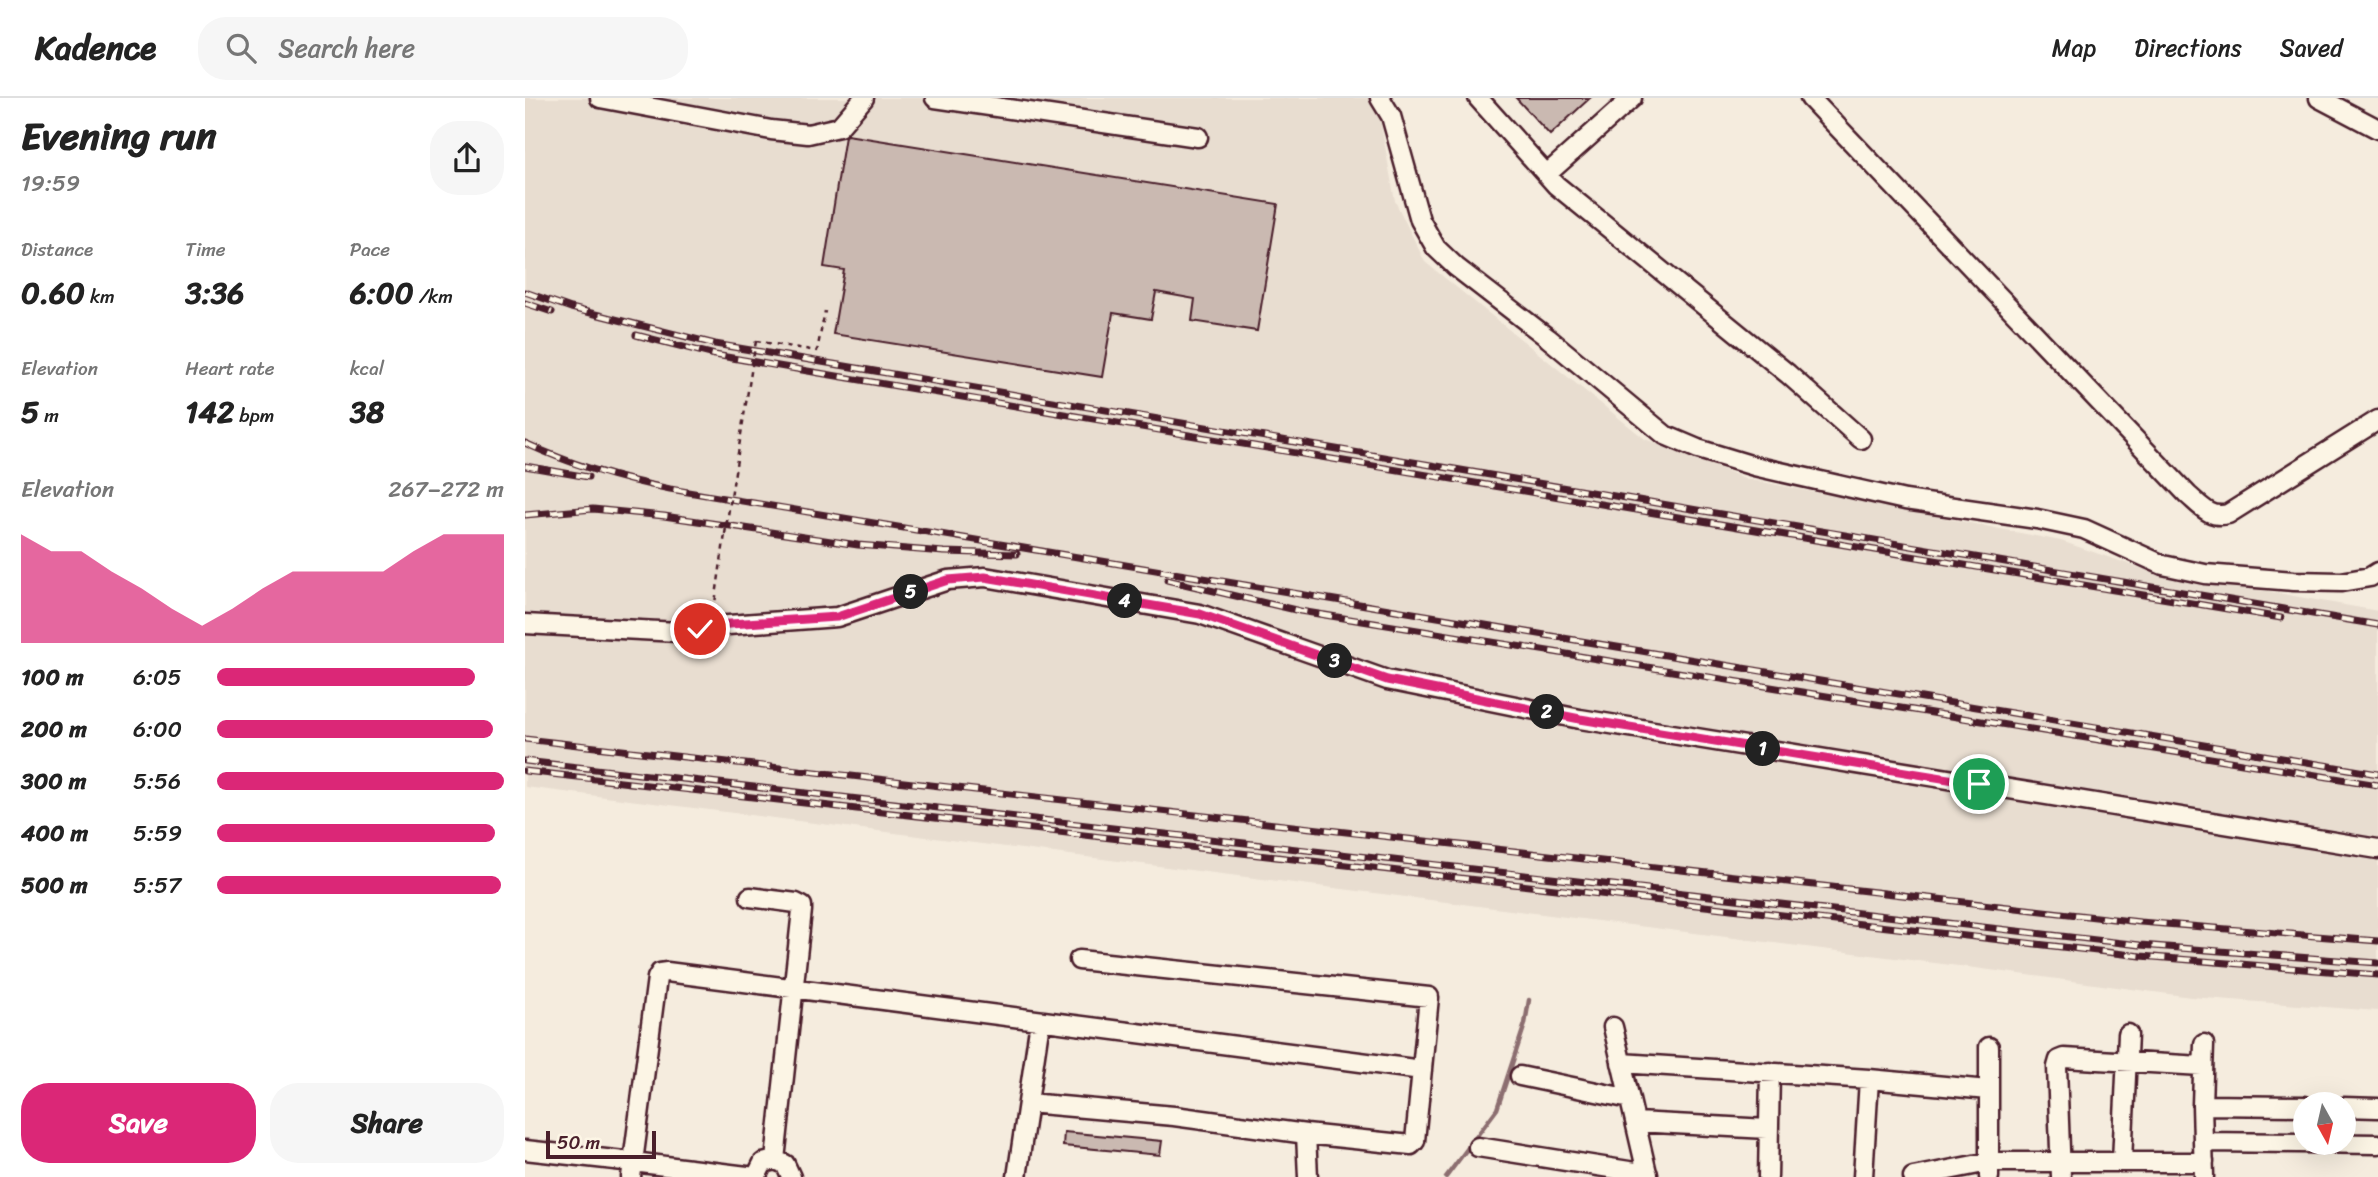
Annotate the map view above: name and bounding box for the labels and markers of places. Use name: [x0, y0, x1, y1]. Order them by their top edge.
pin: 5: [893, 574, 929, 610]
pin: 4: [1107, 584, 1143, 618]
pin: [670, 599, 730, 659]
pin: 3: [1317, 644, 1353, 678]
pin: 2: [1529, 694, 1565, 730]
pin: 1: [1745, 732, 1781, 766]
pin: [1949, 754, 2009, 814]

